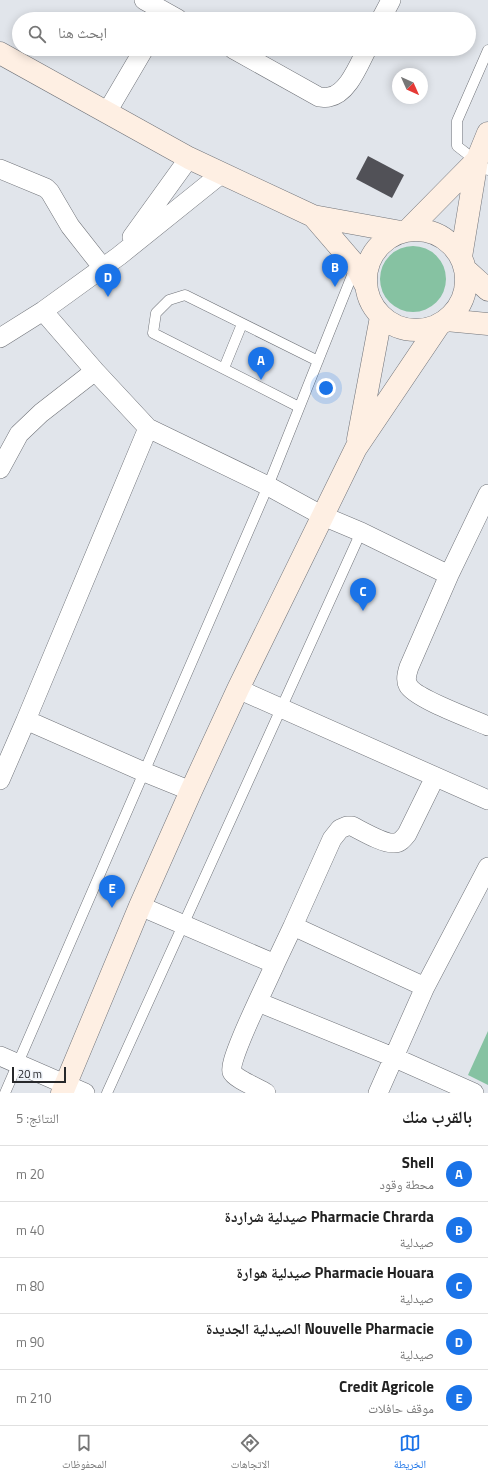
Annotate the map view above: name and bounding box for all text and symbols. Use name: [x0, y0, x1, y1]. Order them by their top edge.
search box: [12, 12, 476, 56]
text: ابحث هنا: [58, 21, 107, 44]
icon: search: [26, 23, 48, 45]
north arrow: [392, 68, 428, 104]
pin: B: [322, 254, 348, 287]
pin: D: [95, 264, 121, 297]
pin: A: [248, 347, 274, 380]
your location: [316, 378, 336, 398]
pin: C: [350, 578, 376, 611]
pin: E: [99, 875, 125, 908]
scale bar: [12, 1065, 66, 1084]
text: 20 m: [18, 1066, 42, 1082]
text: بالقرب منك: [402, 1104, 472, 1130]
text: النتائج: 5: [16, 1108, 59, 1128]
text: Shell: [402, 1151, 434, 1174]
text: 20 m: [16, 1164, 44, 1184]
text: A: [455, 1164, 463, 1184]
text: محطة وقود: [379, 1174, 434, 1194]
text: Pharmacie Chrarda صيدلية شراردة: [225, 1205, 434, 1228]
text: 40 m: [16, 1220, 44, 1240]
text: B: [455, 1220, 463, 1240]
text: صيدلية: [400, 1232, 434, 1252]
text: Pharmacie Houara صيدلية هوارة: [236, 1261, 434, 1284]
text: 80 m: [16, 1276, 44, 1296]
text: C: [455, 1276, 463, 1296]
text: صيدلية: [400, 1288, 434, 1308]
text: Nouvelle Pharmacie الصيدلية الجديدة: [206, 1317, 434, 1340]
text: 90 m: [16, 1332, 44, 1352]
text: D: [455, 1332, 463, 1352]
text: صيدلية: [400, 1344, 434, 1364]
text: Credit Agricole: [339, 1375, 434, 1398]
text: 210 m: [16, 1388, 52, 1408]
text: E: [455, 1388, 463, 1408]
text: موقف حافلات: [368, 1398, 434, 1418]
tab: المحفوظات: [62, 1432, 107, 1475]
tab: الاتجاهات: [231, 1432, 270, 1475]
tab: الخريطة: [394, 1432, 426, 1475]

